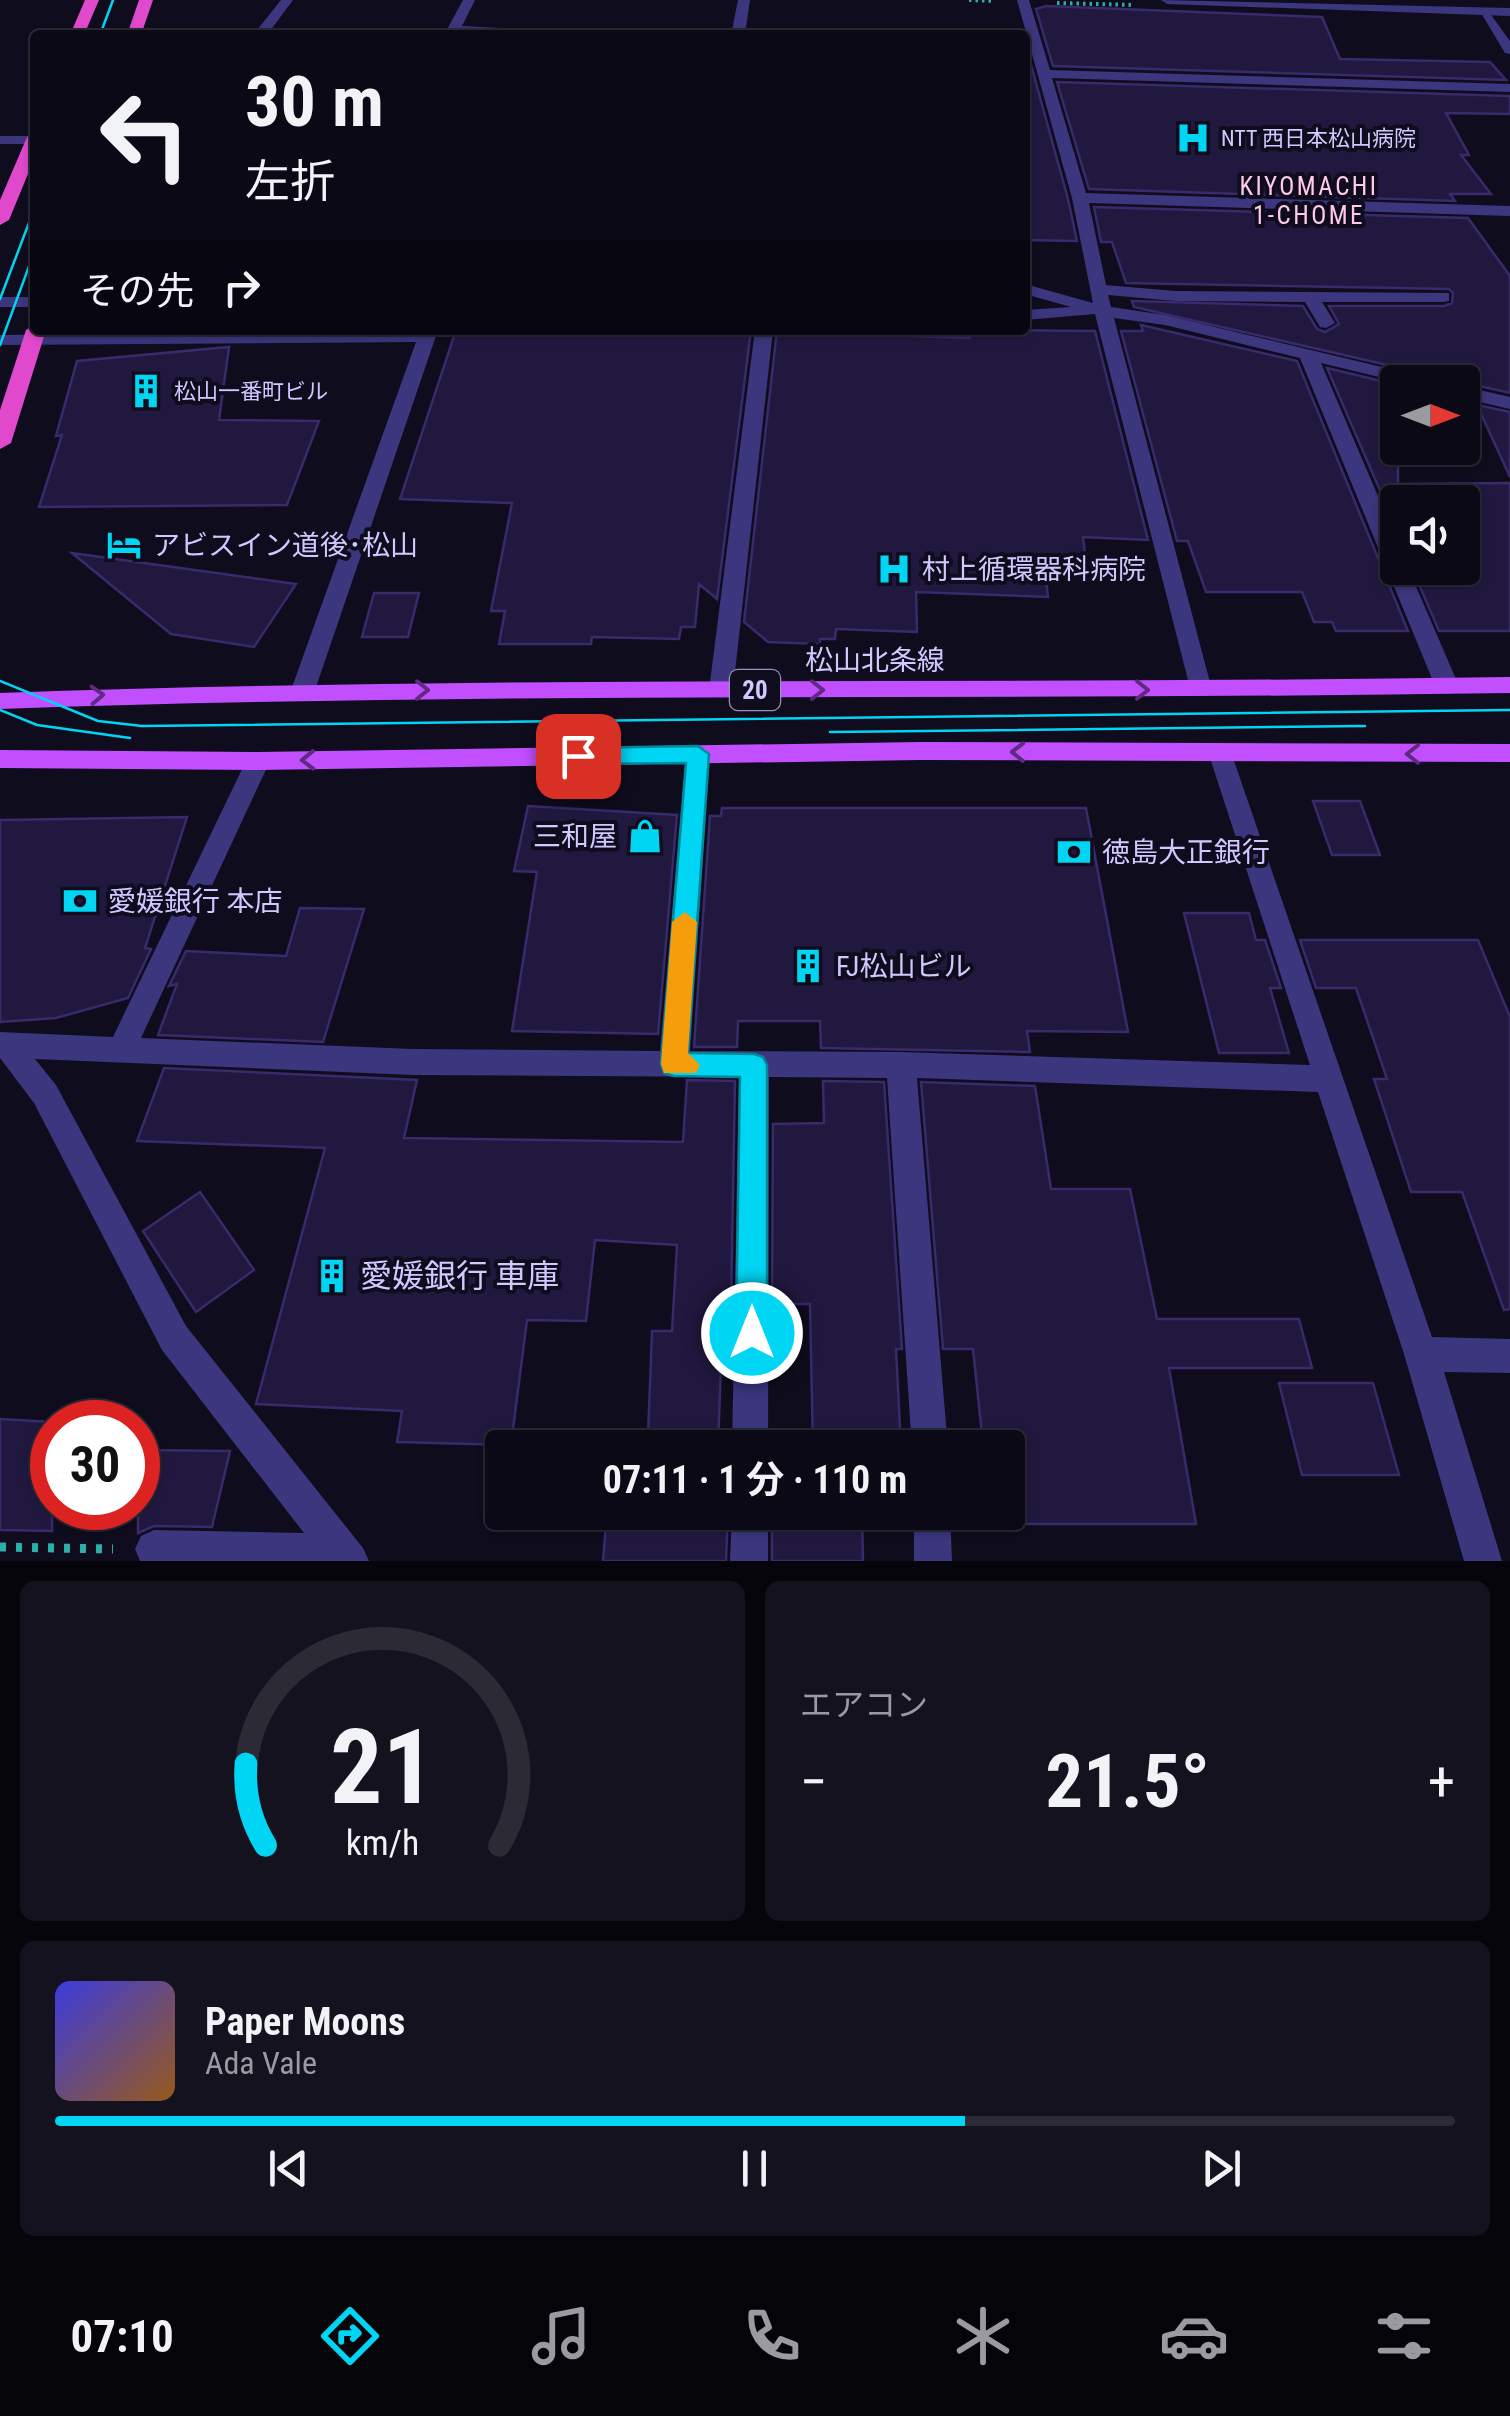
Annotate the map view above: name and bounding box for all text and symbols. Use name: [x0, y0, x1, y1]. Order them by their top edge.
text: 30 m: [245, 61, 384, 143]
icon: left: [80, 70, 210, 200]
hospital icon: NTT 西日本松山病院: [1174, 119, 1212, 157]
place label: NTT 西日本松山病院: [1221, 126, 1416, 151]
text: 左折: [245, 155, 335, 208]
district label: KIYOMACHI 1-CHOME: [1239, 172, 1379, 230]
icon: right: [214, 260, 269, 315]
text: その先: [80, 269, 194, 313]
north arrow: [1380, 365, 1480, 465]
map controls: [1380, 365, 1480, 585]
building icon: 松山一番町ビル: [127, 372, 165, 410]
place label: 松山一番町ビル: [174, 379, 328, 404]
button: sound: [1380, 485, 1480, 585]
hotel icon: アビスイン道後･松山: [105, 526, 143, 564]
place label: アビスイン道後･松山: [152, 529, 418, 562]
hospital icon: 村上循環器科病院: [875, 550, 913, 588]
place label: 村上循環器科病院: [922, 553, 1146, 586]
street label: 松山北条線: [805, 644, 945, 677]
road number: 20: [730, 670, 780, 710]
one-way arrow: [416, 679, 431, 701]
one-way arrow: [810, 679, 826, 701]
one-way arrow: [1136, 679, 1151, 701]
one-way arrow: [90, 685, 106, 706]
pin: [536, 714, 621, 799]
icon: arrive: [551, 729, 606, 784]
one-way arrow: [1009, 741, 1024, 763]
one-way arrow: [1404, 743, 1420, 765]
one-way arrow: [299, 749, 314, 771]
shop icon: 三和屋: [626, 817, 664, 855]
place label: 三和屋: [533, 820, 617, 853]
bank icon: 徳島大正銀行: [1055, 833, 1093, 871]
place label: 徳島大正銀行: [1102, 836, 1270, 869]
bank icon: 愛媛銀行 本店: [61, 882, 99, 920]
place label: 愛媛銀行 本店: [108, 885, 282, 918]
building icon: FJ松山ビル: [789, 947, 827, 985]
place label: FJ松山ビル: [836, 950, 971, 983]
building icon: 愛媛銀行 車庫: [313, 1257, 351, 1295]
place label: 愛媛銀行 車庫: [360, 1257, 559, 1295]
position arrow: [700, 1281, 804, 1385]
speed limit sign: 30: [30, 1400, 160, 1530]
text: 07:11 · 1 分 · 110 m: [603, 1458, 907, 1502]
text: エアコン: [800, 1686, 928, 1724]
text: 21: [330, 1707, 435, 1828]
text: 21.5°: [1045, 1737, 1210, 1825]
text: −: [800, 1750, 828, 1814]
text: +: [1428, 1750, 1455, 1814]
text: km/h: [346, 1822, 419, 1864]
text: Paper Moons: [205, 2000, 405, 2044]
text: Ada Vale: [205, 2044, 317, 2082]
icon: previous: [261, 2141, 316, 2196]
icon: pause: [727, 2141, 782, 2196]
icon: next: [1194, 2141, 1249, 2196]
icon: directions: [315, 2301, 385, 2371]
icon: music: [526, 2301, 596, 2371]
icon: phone: [737, 2301, 807, 2371]
icon: climate: [948, 2301, 1018, 2371]
icon: car: [1159, 2301, 1229, 2371]
icon: filters: [1369, 2301, 1439, 2371]
text: 07:10: [70, 2310, 174, 2363]

